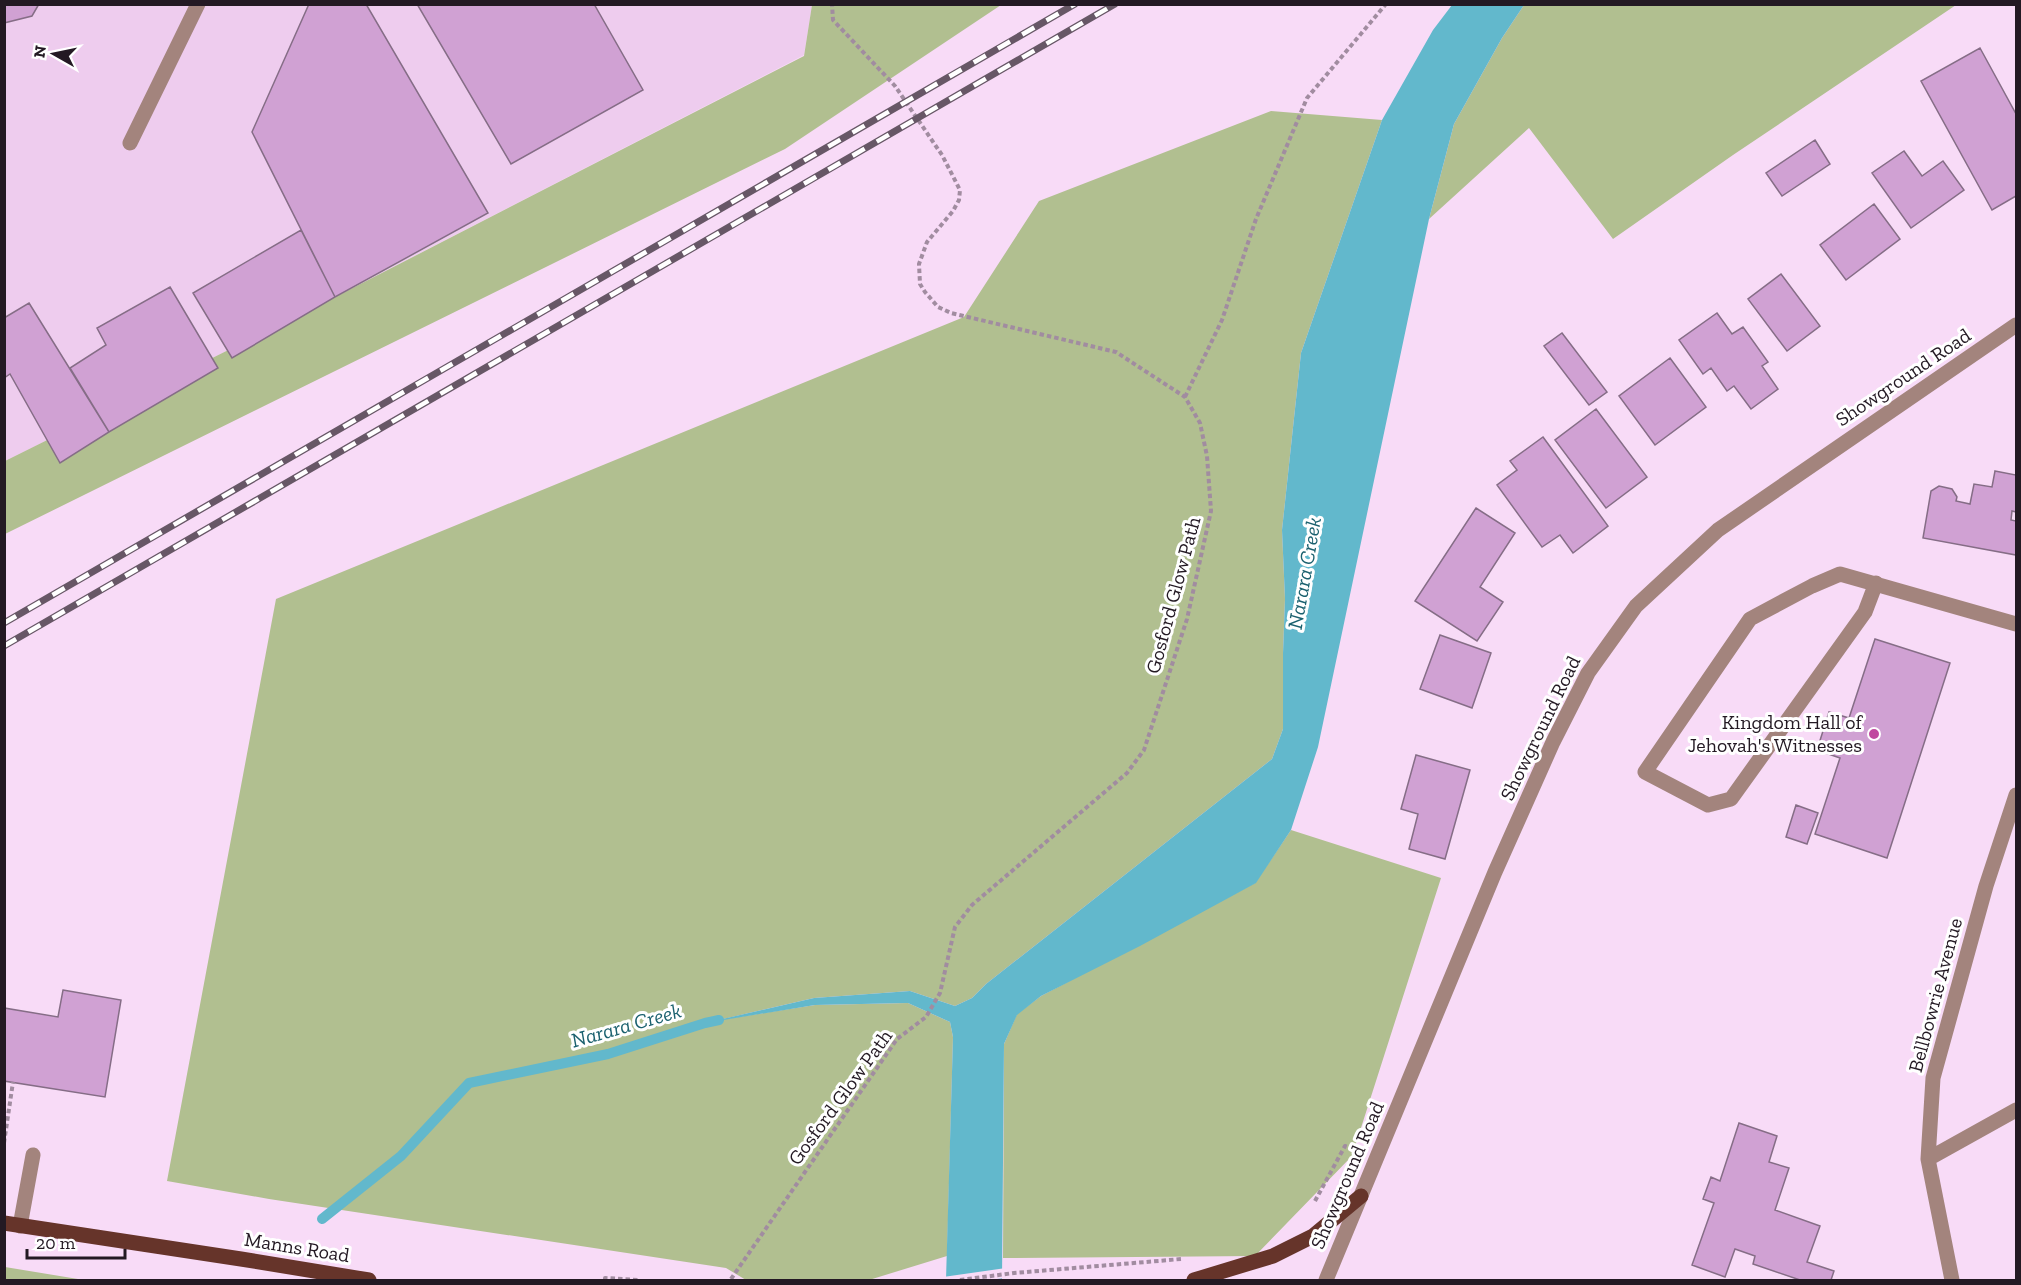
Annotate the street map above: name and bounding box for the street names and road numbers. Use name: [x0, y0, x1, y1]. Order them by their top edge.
street label: Showground Road: [1831, 323, 1975, 431]
street label: Gosford Glow Path: [1141, 513, 1206, 676]
street label: Showground Road: [1495, 652, 1585, 804]
street label: Bellbowrie Avenue: [1903, 915, 1967, 1075]
street label: Gosford Glow Path: [783, 1024, 898, 1169]
street label: Showground Road: [1305, 1098, 1389, 1252]
street label: Manns Road: [243, 1227, 351, 1267]

